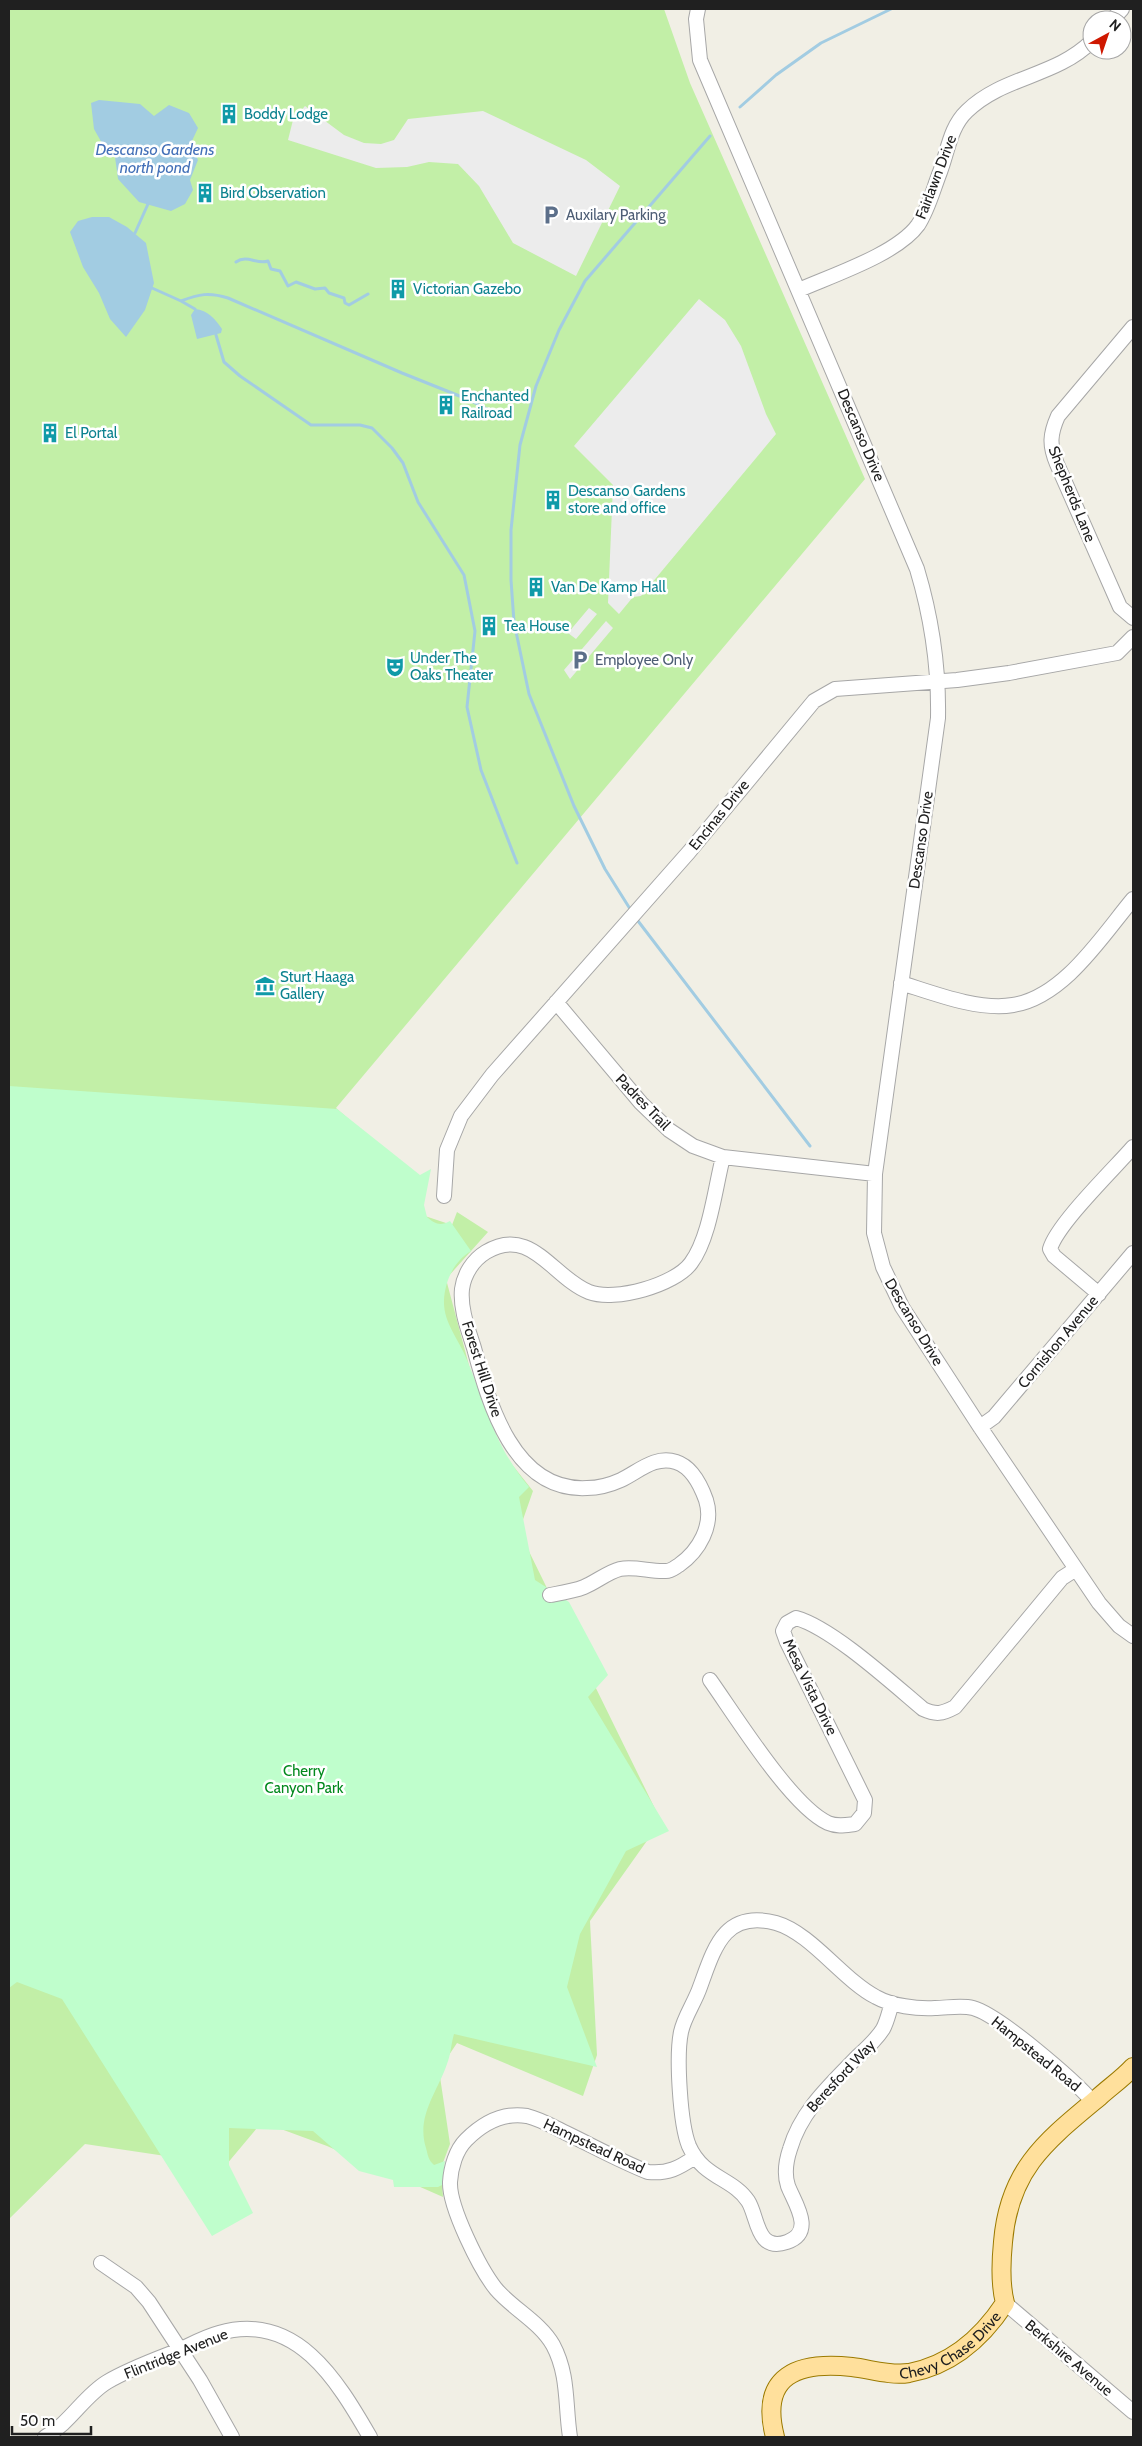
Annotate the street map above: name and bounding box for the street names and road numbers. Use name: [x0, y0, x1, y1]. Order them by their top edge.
street label: Fairlawn Drive: [912, 132, 960, 222]
street label: Descanso Drive: [833, 386, 889, 484]
street label: Shepherds Lane: [1045, 443, 1100, 545]
street label: Encinas Drive: [685, 776, 753, 854]
street label: Descanso Drive: [905, 790, 937, 890]
street label: Padres Trail: [612, 1070, 674, 1134]
street label: Descanso Drive: [881, 1275, 947, 1369]
street label: Cornishon Avenue: [1014, 1292, 1102, 1392]
street label: Forest Hill Drive: [458, 1319, 506, 1420]
street label: Mesa Vista Drive: [779, 1636, 841, 1738]
street label: Hampstead Road: [988, 2013, 1084, 2095]
street label: Beresford Way: [803, 2036, 879, 2116]
street label: Hampstead Road: [541, 2115, 647, 2177]
street label: Chevy Chase Drive: [899, 2308, 1005, 2383]
street label: Berkshire Avenue: [1022, 2316, 1117, 2400]
street label: Flintridge Avenue: [122, 2325, 231, 2383]

